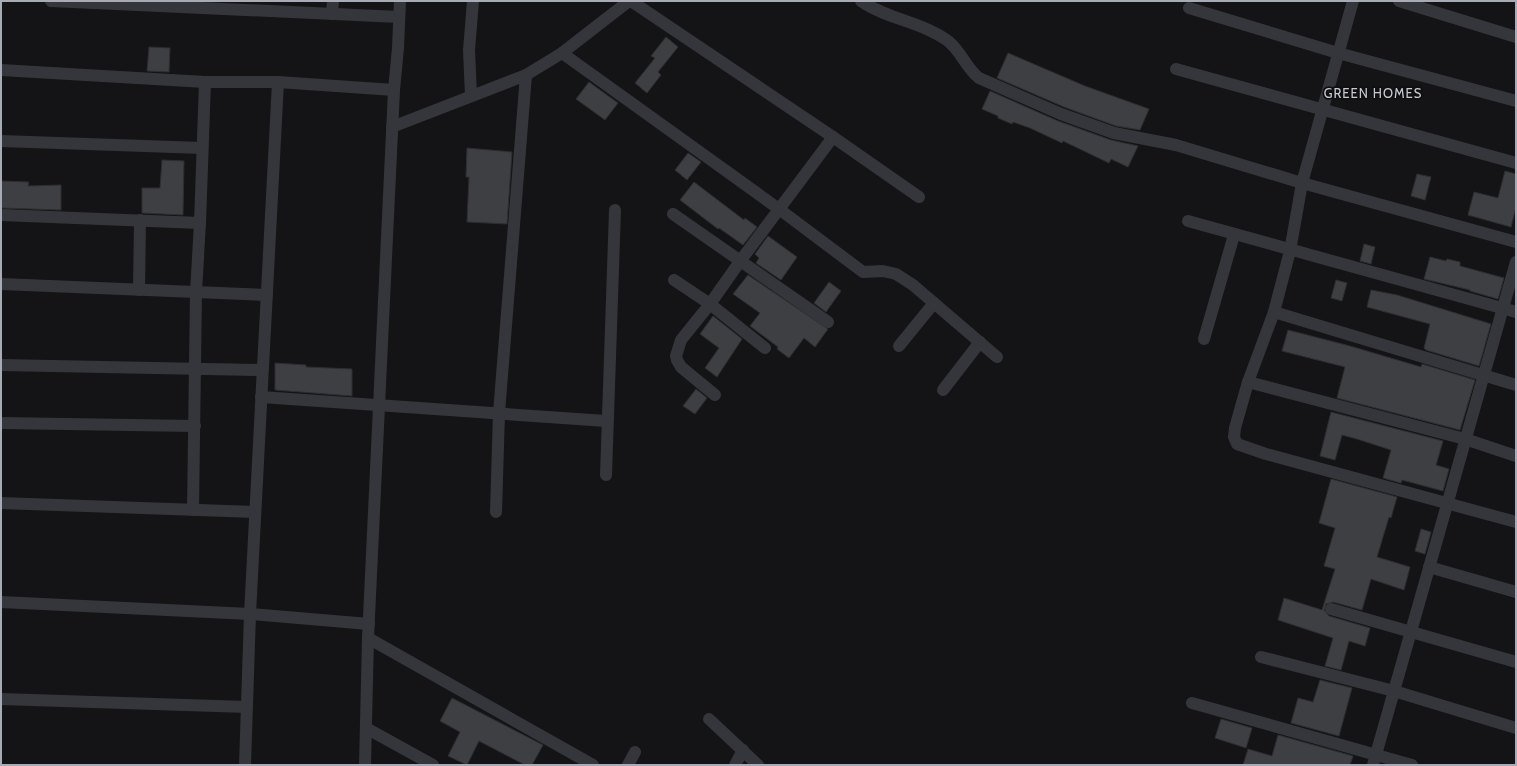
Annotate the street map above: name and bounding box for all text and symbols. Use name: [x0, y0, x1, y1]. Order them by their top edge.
district label: GREEN HOMES: [1324, 85, 1422, 101]

